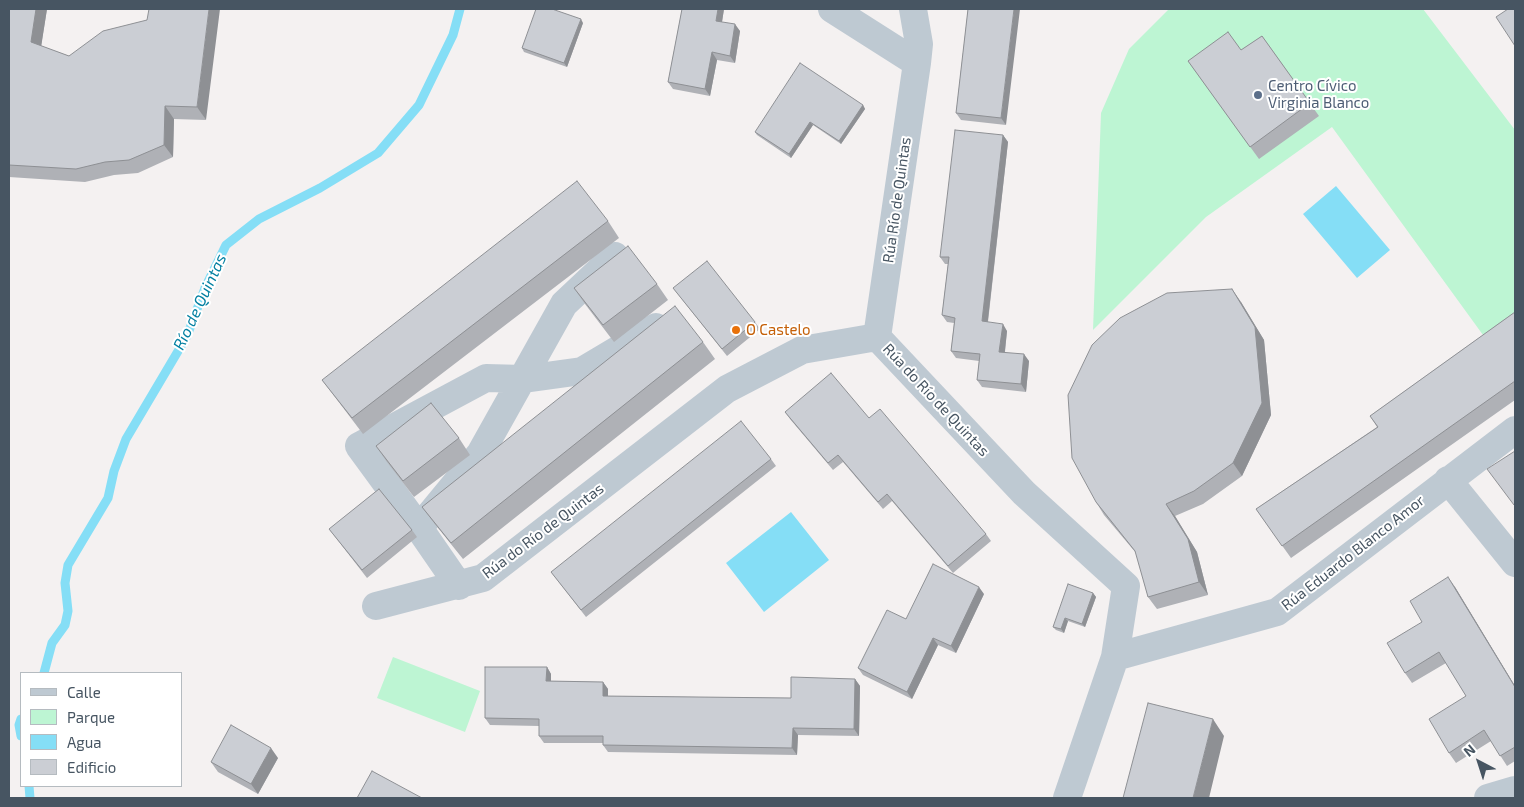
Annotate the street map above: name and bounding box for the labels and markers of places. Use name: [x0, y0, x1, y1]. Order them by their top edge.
place label: Centro Cívico Virginia Blanco: [1268, 77, 1369, 112]
marker: Centro Cívico Virginia Blanco: [1252, 89, 1264, 101]
place label: O Castelo: [746, 321, 811, 339]
marker: O Castelo: [730, 324, 742, 336]

